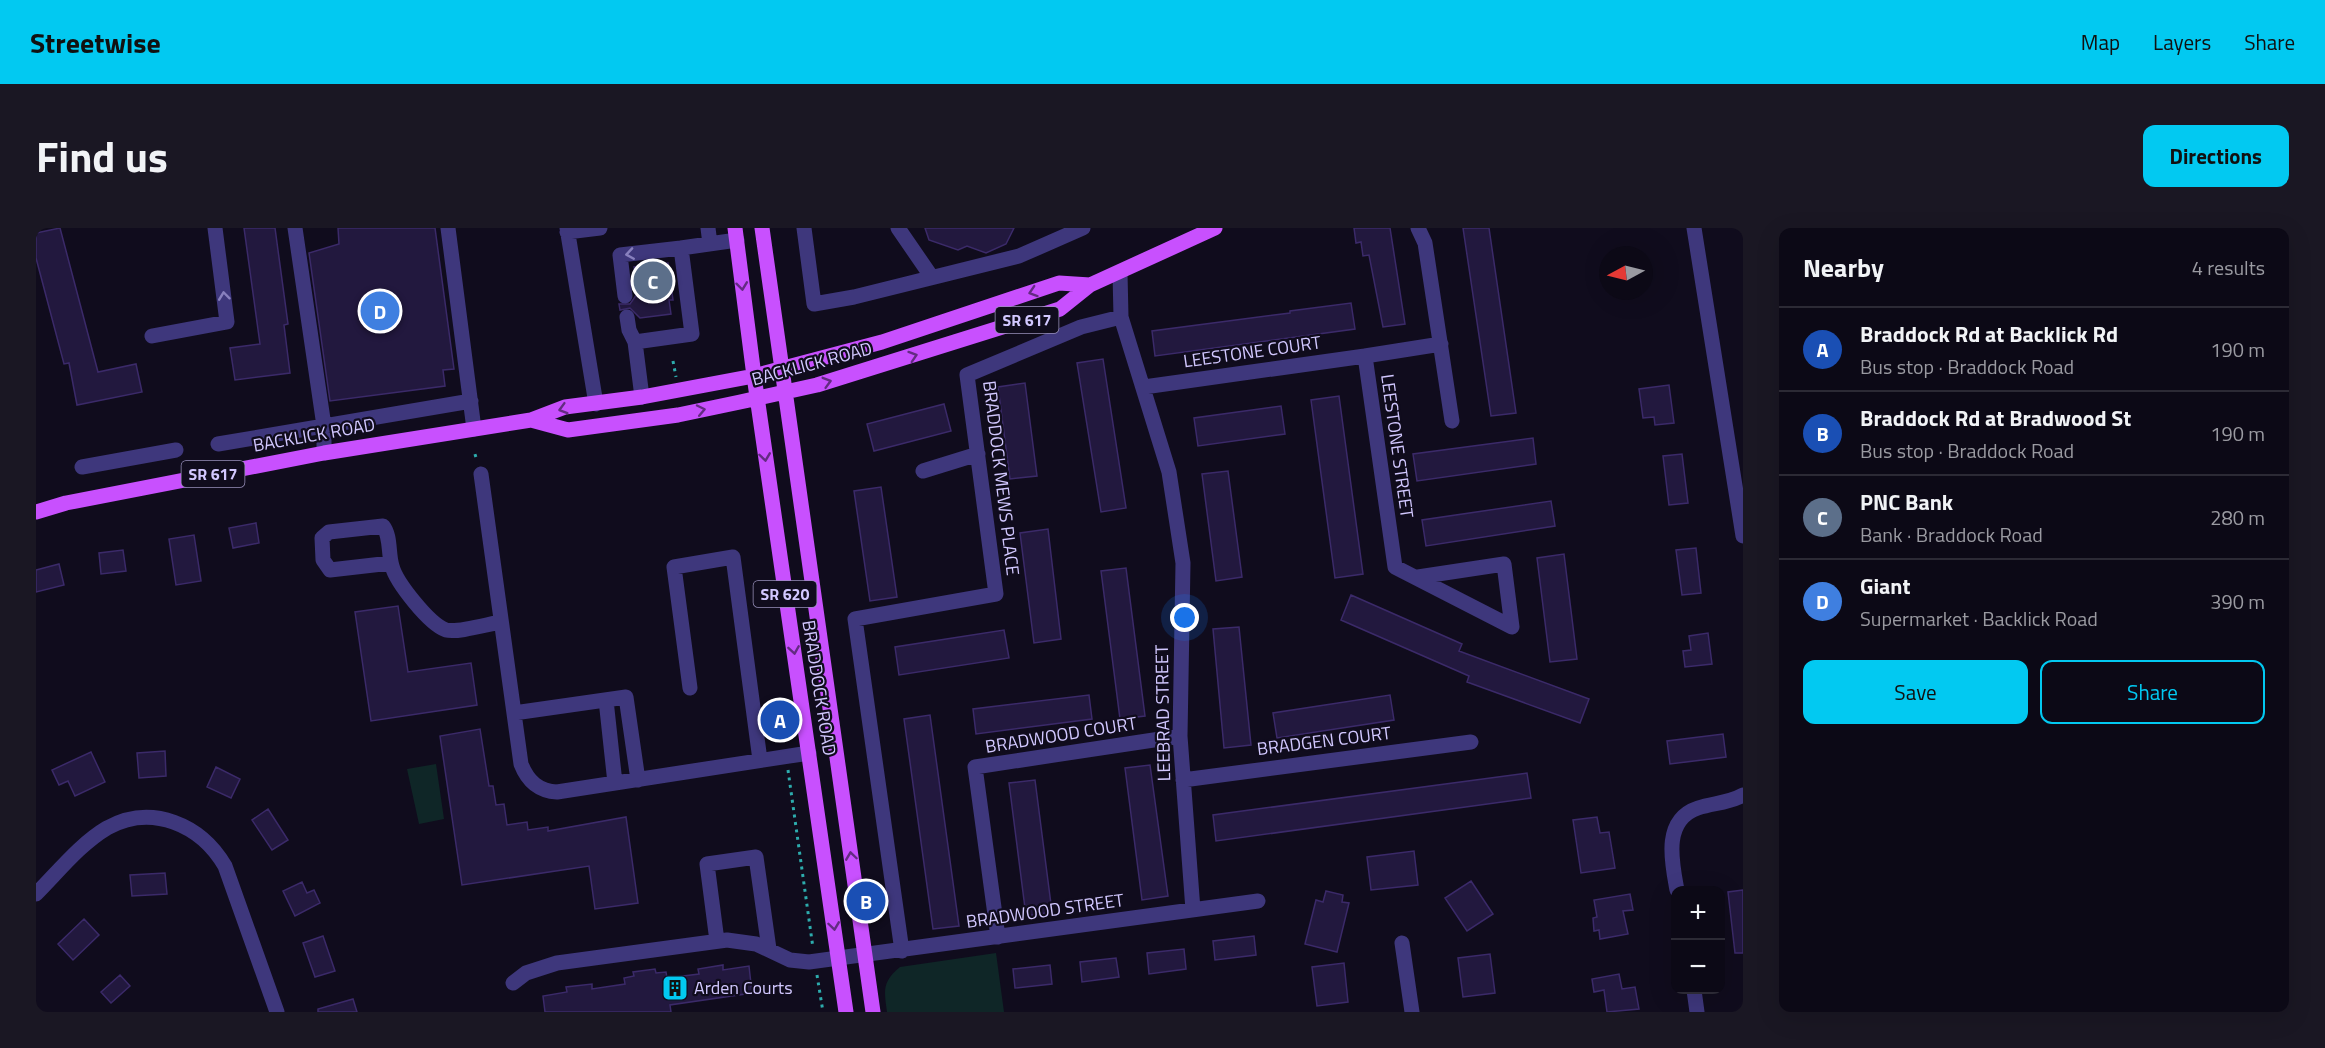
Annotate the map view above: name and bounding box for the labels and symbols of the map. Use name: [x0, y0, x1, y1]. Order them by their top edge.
north arrow: [1599, 246, 1653, 300]
one-way arrow: [626, 247, 635, 259]
pin: C: [634, 259, 672, 304]
one-way arrow: [736, 281, 748, 291]
one-way arrow: [1028, 284, 1039, 297]
pin: D: [360, 288, 400, 334]
one-way arrow: [218, 291, 230, 300]
road number: SR 617: [996, 307, 1058, 333]
street label: LEESTONE COURT: [1181, 328, 1323, 375]
street label: BACKLICK ROAD: [749, 334, 875, 393]
one-way arrow: [907, 350, 918, 363]
street label: LEESTONE STREET: [1374, 372, 1421, 520]
one-way arrow: [821, 377, 832, 389]
street label: BRADDOCK MEWS PLACE: [976, 379, 1027, 577]
one-way arrow: [558, 402, 569, 414]
one-way arrow: [696, 405, 706, 418]
street label: BACKLICK ROAD: [251, 410, 377, 459]
one-way arrow: [759, 452, 771, 461]
road number: SR 617: [182, 461, 244, 487]
road number: SR 620: [754, 581, 816, 607]
your location: [1170, 603, 1199, 632]
street label: BRADDOCK ROAD: [795, 618, 844, 758]
street label: LEEBRAD STREET: [1148, 644, 1177, 782]
one-way arrow: [787, 645, 799, 654]
pin: A: [760, 698, 800, 742]
street label: BRADWOOD COURT: [983, 709, 1139, 760]
street label: BRADGEN COURT: [1255, 719, 1393, 762]
one-way arrow: [845, 851, 857, 860]
pin: B: [846, 878, 886, 924]
street label: BRADWOOD STREET: [964, 886, 1126, 935]
one-way arrow: [828, 922, 840, 931]
building icon: Arden Courts: [660, 973, 690, 1003]
place label: Arden Courts: [694, 974, 793, 1001]

